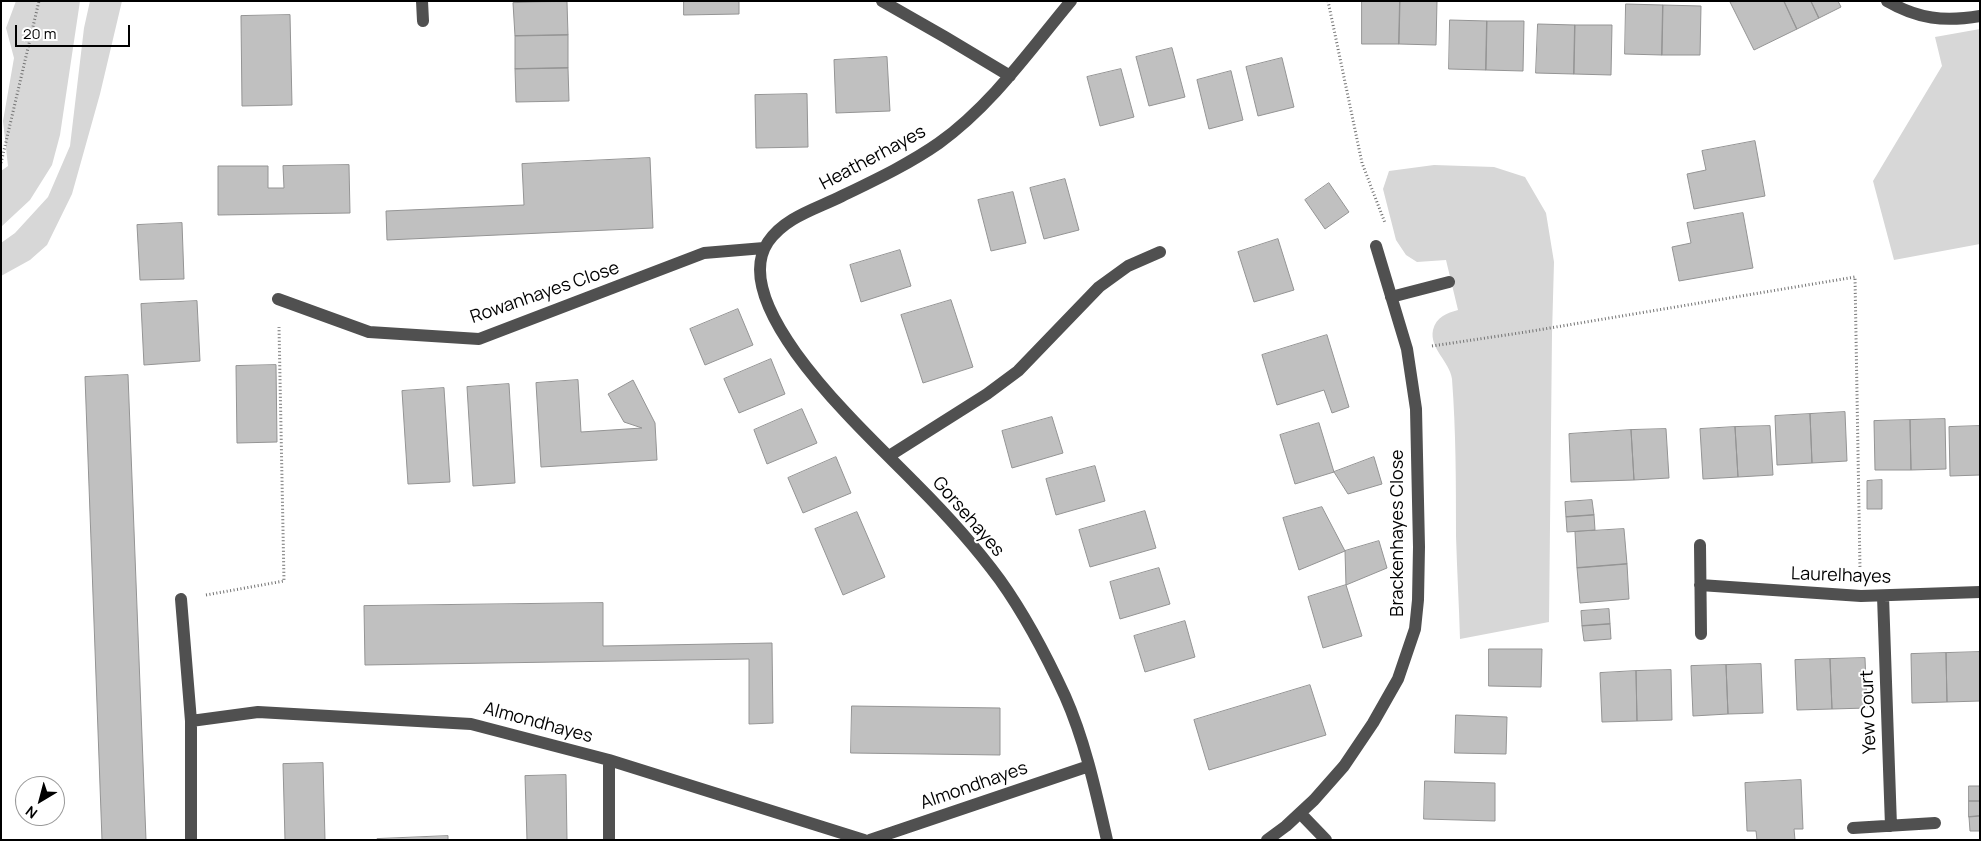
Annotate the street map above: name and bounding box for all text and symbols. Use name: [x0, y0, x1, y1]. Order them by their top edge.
scale bar: [18, 15, 132, 47]
text: 20 m: [23, 23, 56, 44]
street label: Heatherhayes: [816, 121, 930, 195]
street label: Rowanhayes Close: [468, 257, 622, 329]
street label: Brackenhayes Close: [1387, 449, 1409, 617]
street label: Gorsehayes: [927, 473, 1009, 561]
street label: Laurelhayes: [1791, 563, 1891, 589]
street label: Yew Court: [1857, 670, 1881, 754]
street label: Almondhayes: [481, 698, 595, 748]
street label: Almondhayes: [918, 758, 1030, 814]
north arrow: [15, 776, 65, 826]
text: N: [22, 802, 41, 823]

